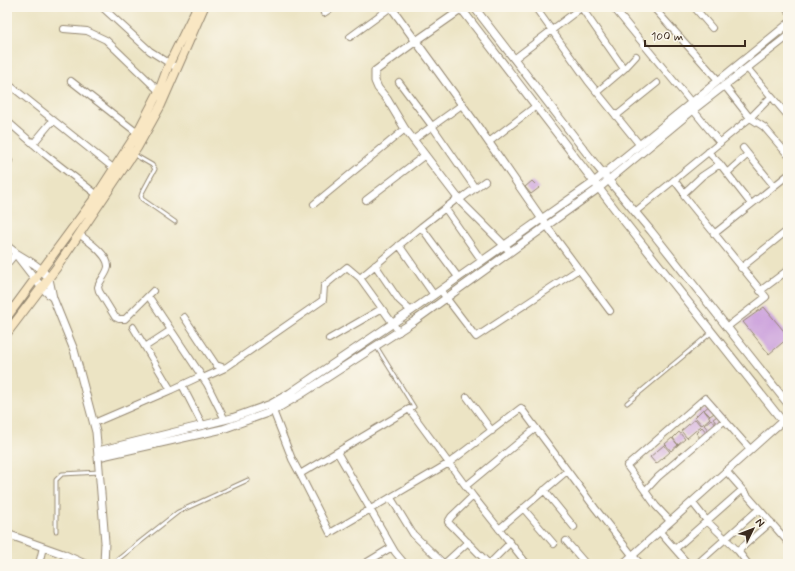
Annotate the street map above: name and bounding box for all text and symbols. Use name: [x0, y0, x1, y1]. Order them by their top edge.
scale bar: [645, 22, 745, 48]
text: 100 m: [651, 29, 683, 45]
north arrow: [733, 509, 773, 549]
text: N: [752, 515, 767, 530]

